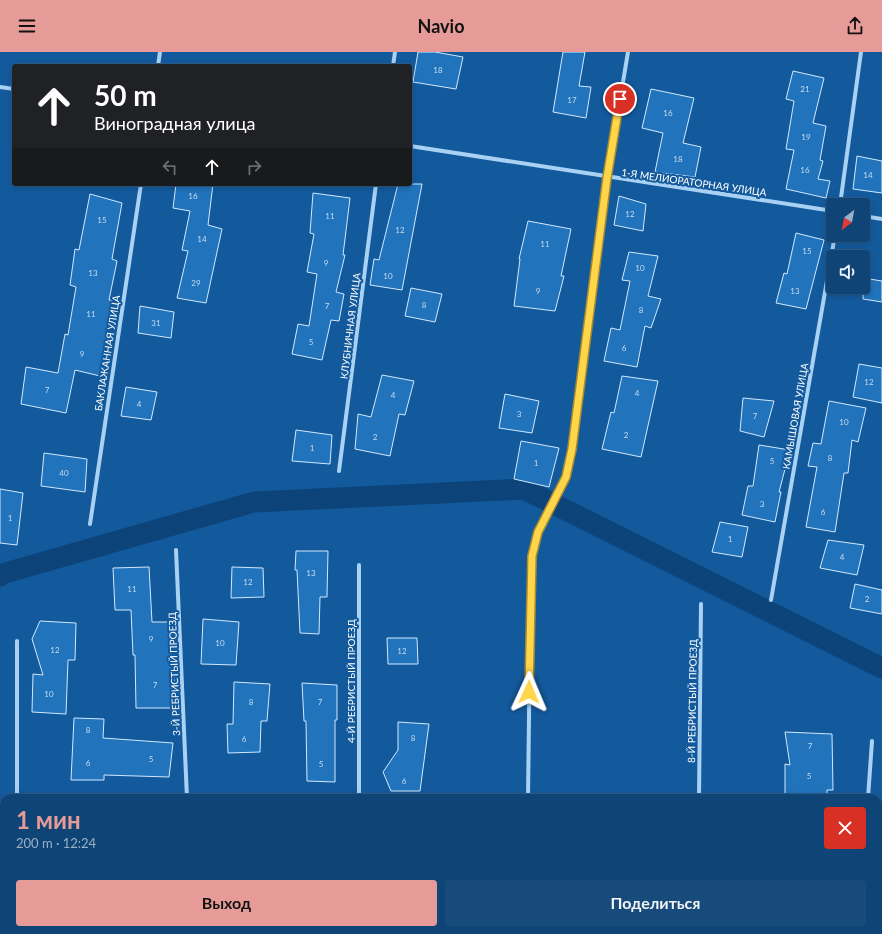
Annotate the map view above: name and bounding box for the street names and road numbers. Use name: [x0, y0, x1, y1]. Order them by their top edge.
street label: 1-Я МЕЛИОРАТОРНАЯ УЛИЦА: [621, 166, 768, 198]
street label: КЛУБНИЧНАЯ УЛИЦА: [338, 272, 363, 380]
street label: БАКЛАЖАННАЯ УЛИЦА: [92, 294, 122, 412]
street label: КАМЫШОВАЯ УЛИЦА: [780, 362, 810, 470]
street label: 3-Й РЕБРИСТЫЙ ПРОЕЗД: [166, 612, 182, 736]
street label: 4-Й РЕБРИСТЫЙ ПРОЕЗД: [345, 619, 357, 743]
street label: 8-Й РЕБРИСТЫЙ ПРОЕЗД: [685, 639, 699, 763]

